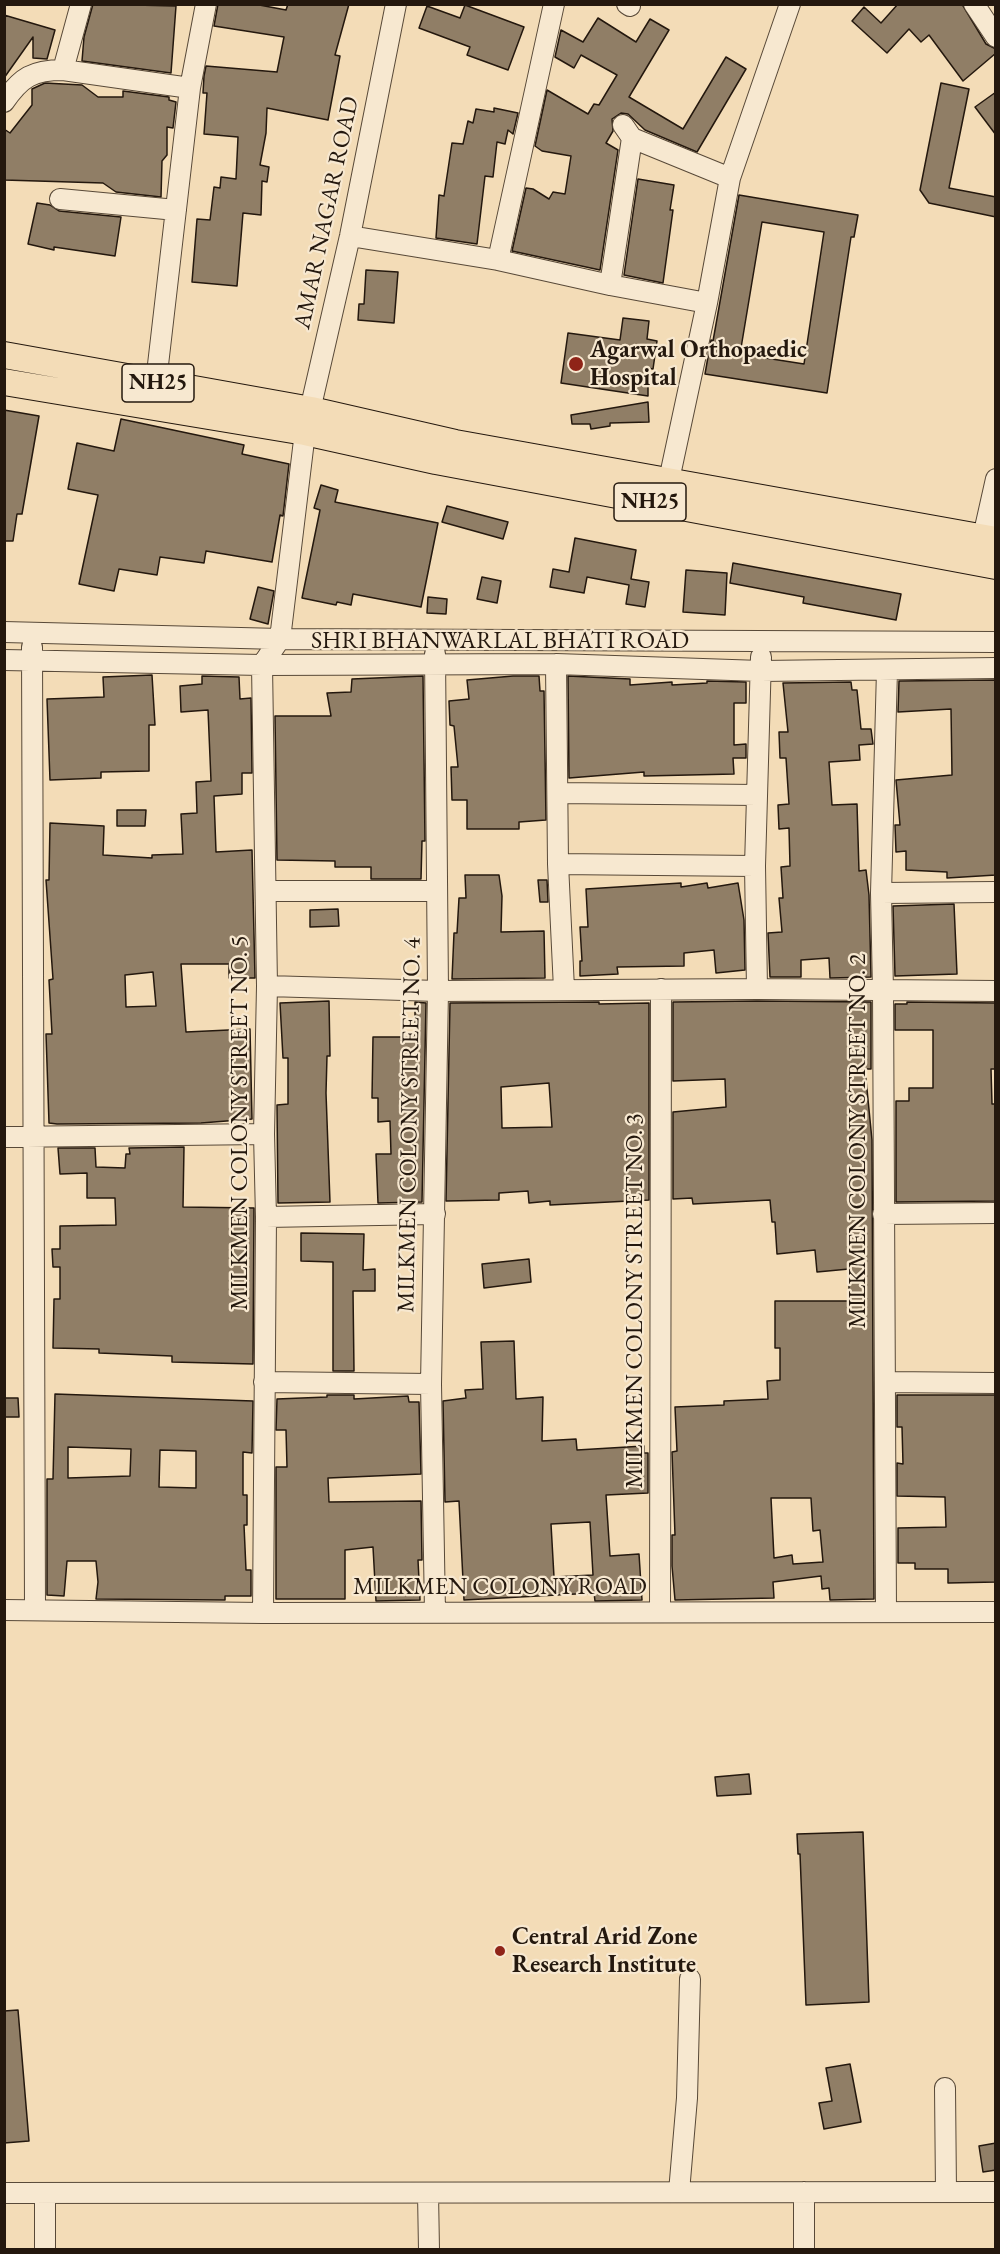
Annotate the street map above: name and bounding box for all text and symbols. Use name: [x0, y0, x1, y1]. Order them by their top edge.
street label: AMAR NAGAR ROAD: [288, 94, 366, 332]
place label: Agarwal Orthopaedic Hospital: [590, 336, 807, 392]
marker: Agarwal Orthopaedic Hospital: [567, 355, 585, 373]
road number: NH25: [122, 364, 194, 402]
road number: NH25: [614, 483, 686, 521]
street label: SHRI BHANWARLAL BHATI ROAD: [311, 627, 689, 655]
street label: MILKMEN COLONY STREET NO. 5: [226, 935, 254, 1311]
street label: MILKMEN COLONY STREET NO. 4: [392, 937, 428, 1313]
street label: MILKMEN COLONY STREET NO. 2: [844, 953, 872, 1329]
street label: MILKMEN COLONY STREET NO. 3: [621, 1113, 649, 1489]
street label: MILKMEN COLONY ROAD: [353, 1573, 647, 1601]
place label: Central Arid Zone Research Institute: [512, 1923, 697, 1979]
marker: Central Arid Zone Research Institute: [493, 1944, 507, 1958]

